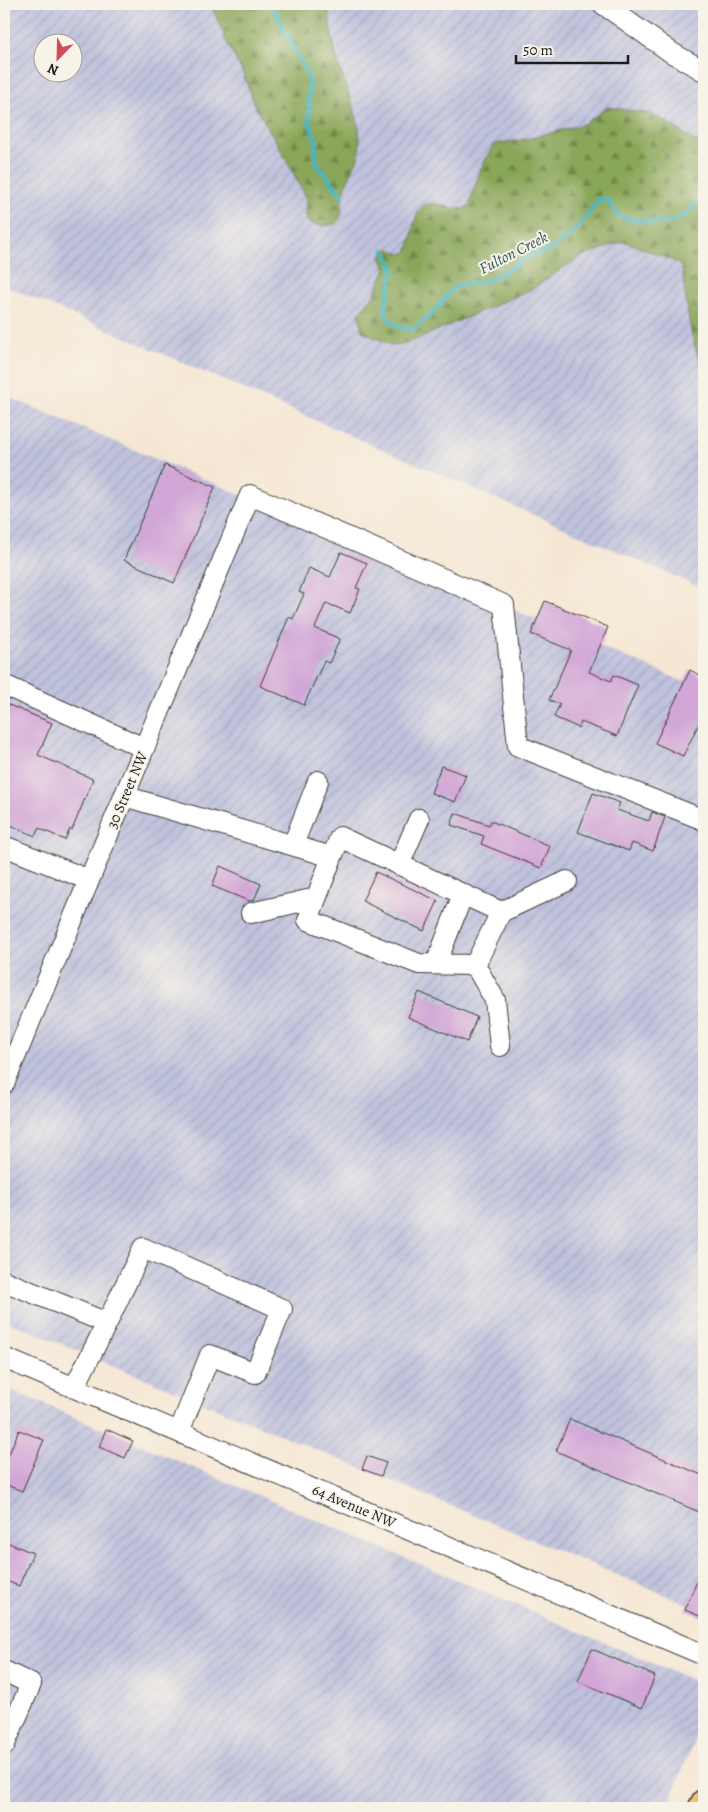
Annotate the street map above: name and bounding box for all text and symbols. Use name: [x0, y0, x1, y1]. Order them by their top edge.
north arrow: [32, 32, 82, 82]
scale bar: [516, 32, 628, 64]
text: 50 m: [523, 40, 553, 60]
text: N: [45, 59, 62, 80]
water label: Fulton Creek: [475, 226, 552, 280]
street label: 30 Street NW: [102, 748, 152, 832]
street label: 64 Avenue NW: [309, 1479, 399, 1533]

